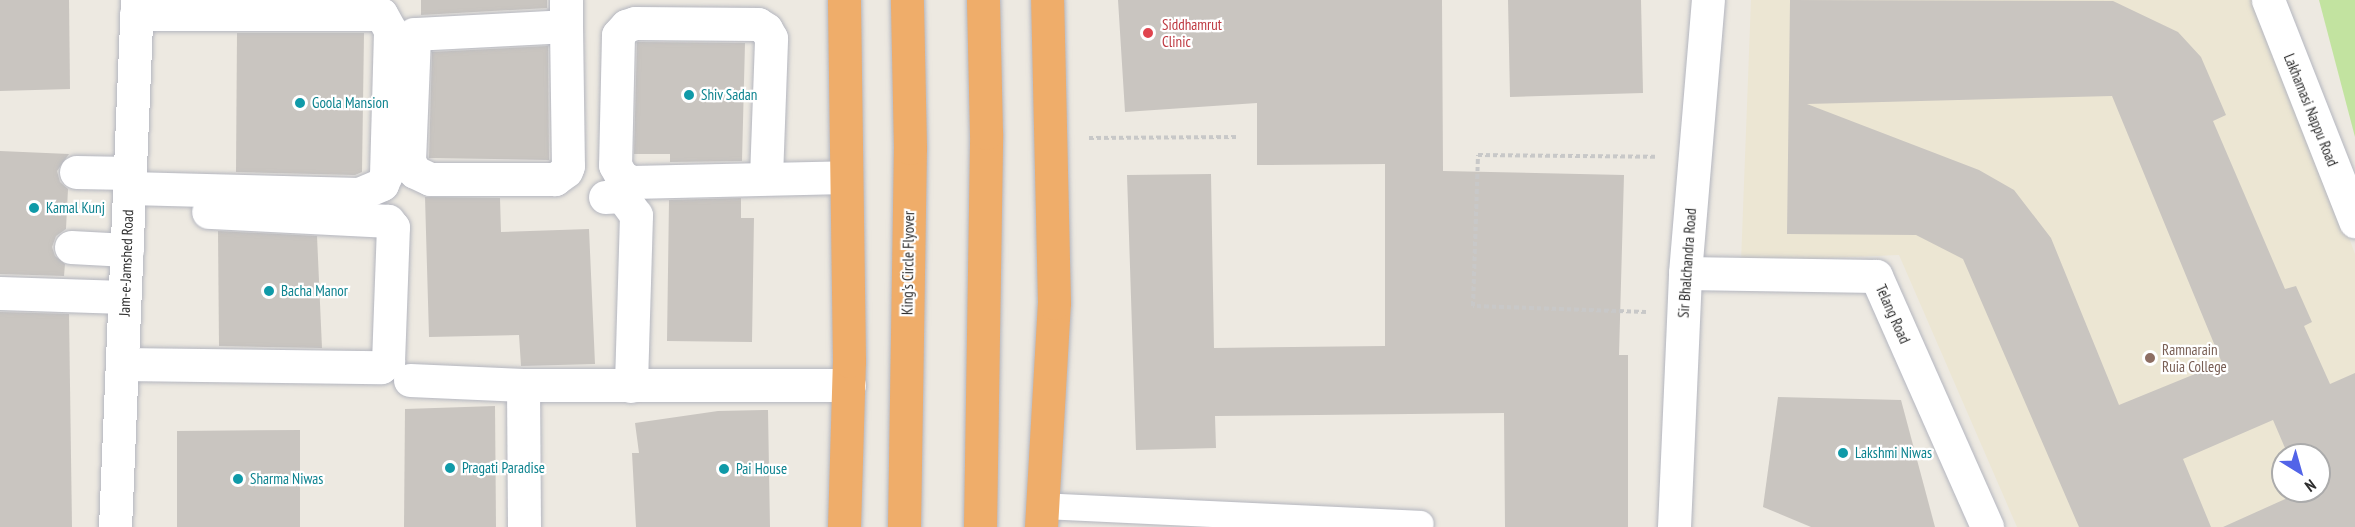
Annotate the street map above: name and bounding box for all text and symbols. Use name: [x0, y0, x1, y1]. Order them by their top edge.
place label: Siddhamrut Clinic: [1162, 15, 1222, 50]
marker: Siddhamrut Clinic: [1139, 24, 1157, 42]
street label: Lakhamasi Nappu Road: [2280, 51, 2342, 169]
place label: Shiv Sadan: [701, 86, 758, 104]
marker: Shiv Sadan: [682, 88, 696, 102]
place label: Goola Mansion: [312, 94, 389, 112]
marker: Goola Mansion: [293, 96, 307, 110]
place label: Kamal Kunj: [46, 199, 105, 217]
marker: Kamal Kunj: [27, 201, 41, 215]
street label: Sir Bhalchandra Road: [1674, 207, 1700, 319]
street label: Jam-e-Jamshed Road: [115, 209, 137, 317]
street label: King's Circle Flyover: [898, 211, 918, 315]
place label: Bacha Manor: [281, 282, 348, 300]
street label: Telang Road: [1872, 282, 1914, 346]
marker: Bacha Manor: [262, 284, 276, 298]
place label: Ramnarain Ruia College: [2162, 340, 2227, 375]
marker: Ramnarain Ruia College: [2143, 351, 2157, 365]
north arrow: [2271, 443, 2331, 503]
place label: Lakshmi Niwas: [1855, 444, 1932, 462]
marker: Lakshmi Niwas: [1836, 446, 1850, 460]
place label: Pragati Paradise: [462, 459, 545, 477]
place label: Pai House: [736, 460, 787, 478]
marker: Pragati Paradise: [443, 461, 457, 475]
marker: Pai House: [717, 462, 731, 476]
place label: Sharma Niwas: [250, 470, 323, 488]
marker: Sharma Niwas: [231, 472, 245, 486]
text: N: [2301, 475, 2320, 496]

